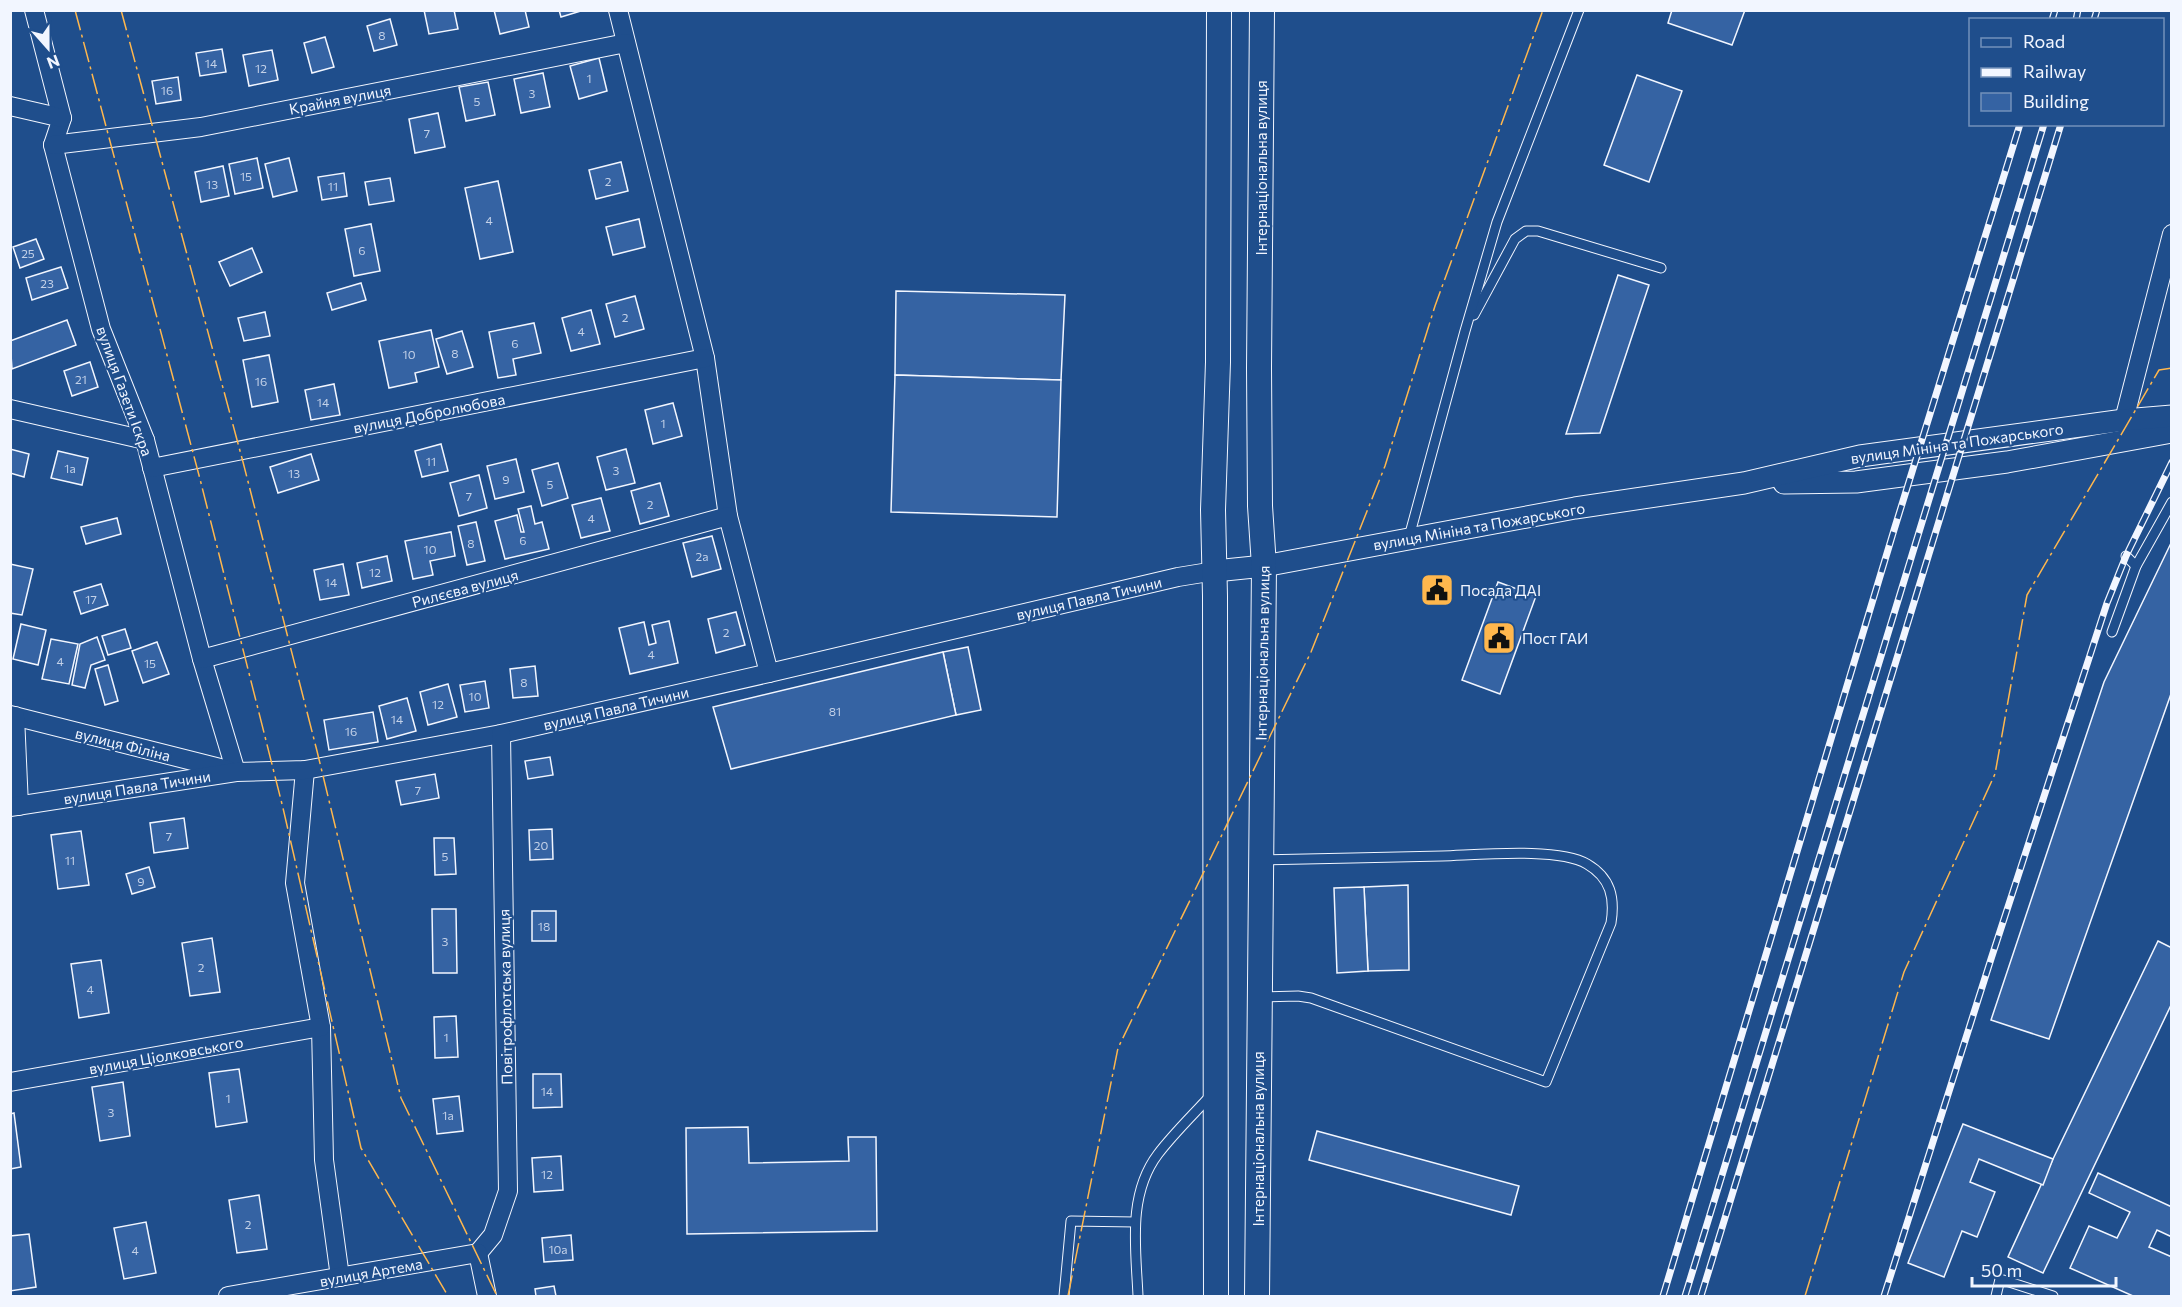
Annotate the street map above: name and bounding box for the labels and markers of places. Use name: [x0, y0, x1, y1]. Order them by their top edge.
public building icon: Посада ДАІ: [1419, 572, 1455, 608]
place label: Посада ДАІ: [1460, 581, 1541, 599]
public building icon: Пост ГАИ: [1481, 620, 1517, 656]
place label: Пост ГАИ: [1522, 629, 1588, 647]

